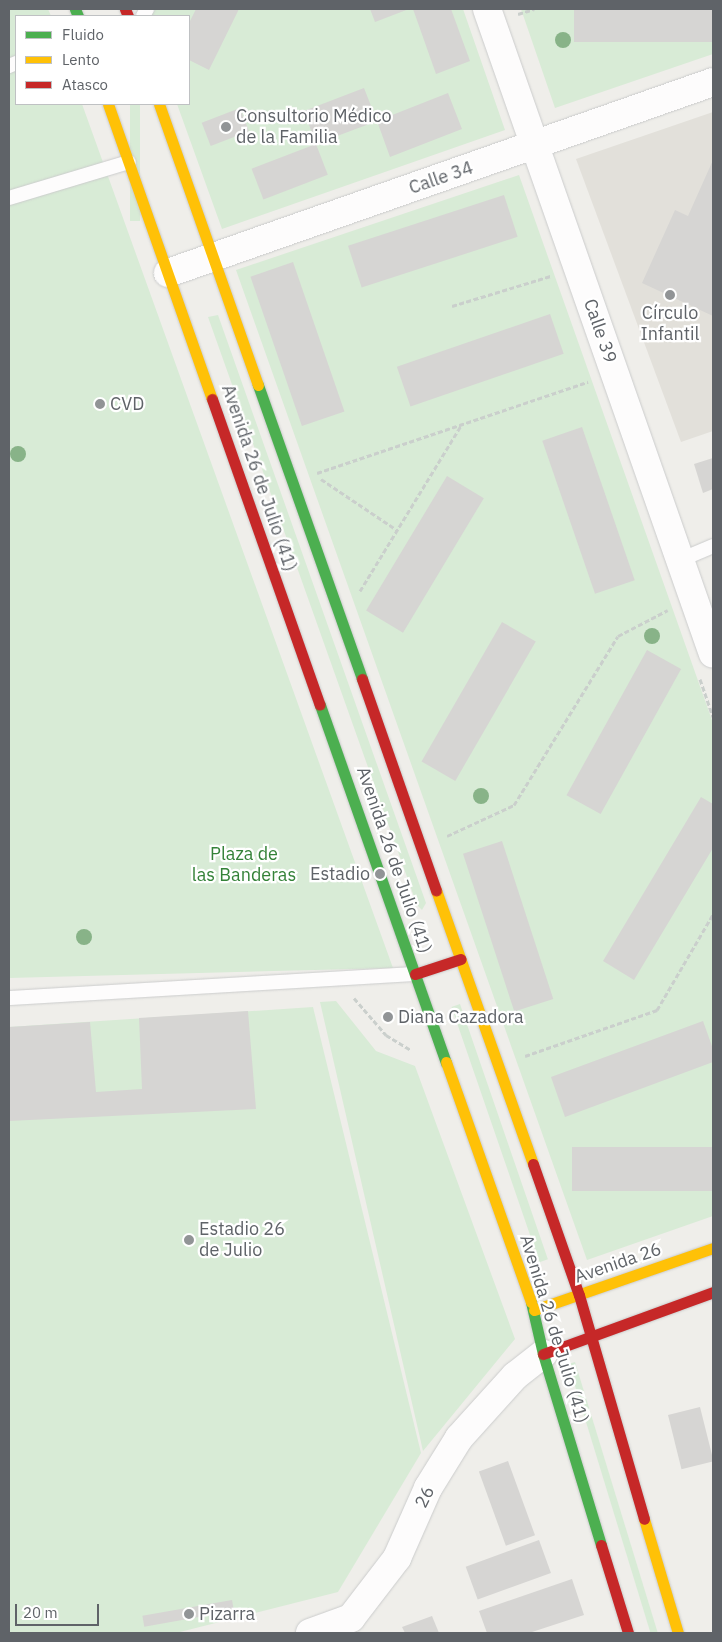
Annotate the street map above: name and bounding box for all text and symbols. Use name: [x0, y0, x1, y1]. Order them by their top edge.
legend: [15, 15, 190, 105]
text: Fluido: [62, 25, 104, 44]
text: Lento: [62, 50, 100, 69]
text: Atasco: [62, 75, 108, 94]
place label: Consultorio Médico de la Familia: [236, 106, 392, 148]
marker: Consultorio Médico de la Familia: [220, 121, 232, 133]
street label: Calle 34: [406, 157, 476, 199]
marker: Círculo Infantil: [664, 289, 676, 301]
street label: Calle 39: [579, 296, 621, 366]
place label: Círculo Infantil: [641, 303, 699, 346]
street label: Avenida 26 de Julio (41): [217, 382, 301, 574]
place label: CVD: [110, 393, 144, 415]
marker: CVD: [94, 398, 106, 410]
street label: Avenida 26 de Julio (41): [352, 764, 436, 956]
park label: Plaza de las Banderas: [192, 844, 296, 886]
place label: Estadio: [310, 863, 370, 885]
marker: Estadio: [374, 868, 386, 880]
place label: Diana Cazadora: [398, 1006, 524, 1028]
marker: Diana Cazadora: [382, 1011, 394, 1023]
place label: Estadio 26 de Julio: [199, 1219, 285, 1262]
street label: Avenida 26 de Julio (41): [515, 1232, 593, 1426]
marker: Estadio 26 de Julio: [183, 1234, 195, 1246]
street label: Avenida 26: [572, 1238, 664, 1288]
street label: 26: [411, 1483, 439, 1511]
scale bar: [18, 1594, 101, 1626]
text: 20 m: [23, 1603, 58, 1622]
place label: Pizarra: [199, 1603, 255, 1625]
marker: Pizarra: [183, 1608, 195, 1620]

